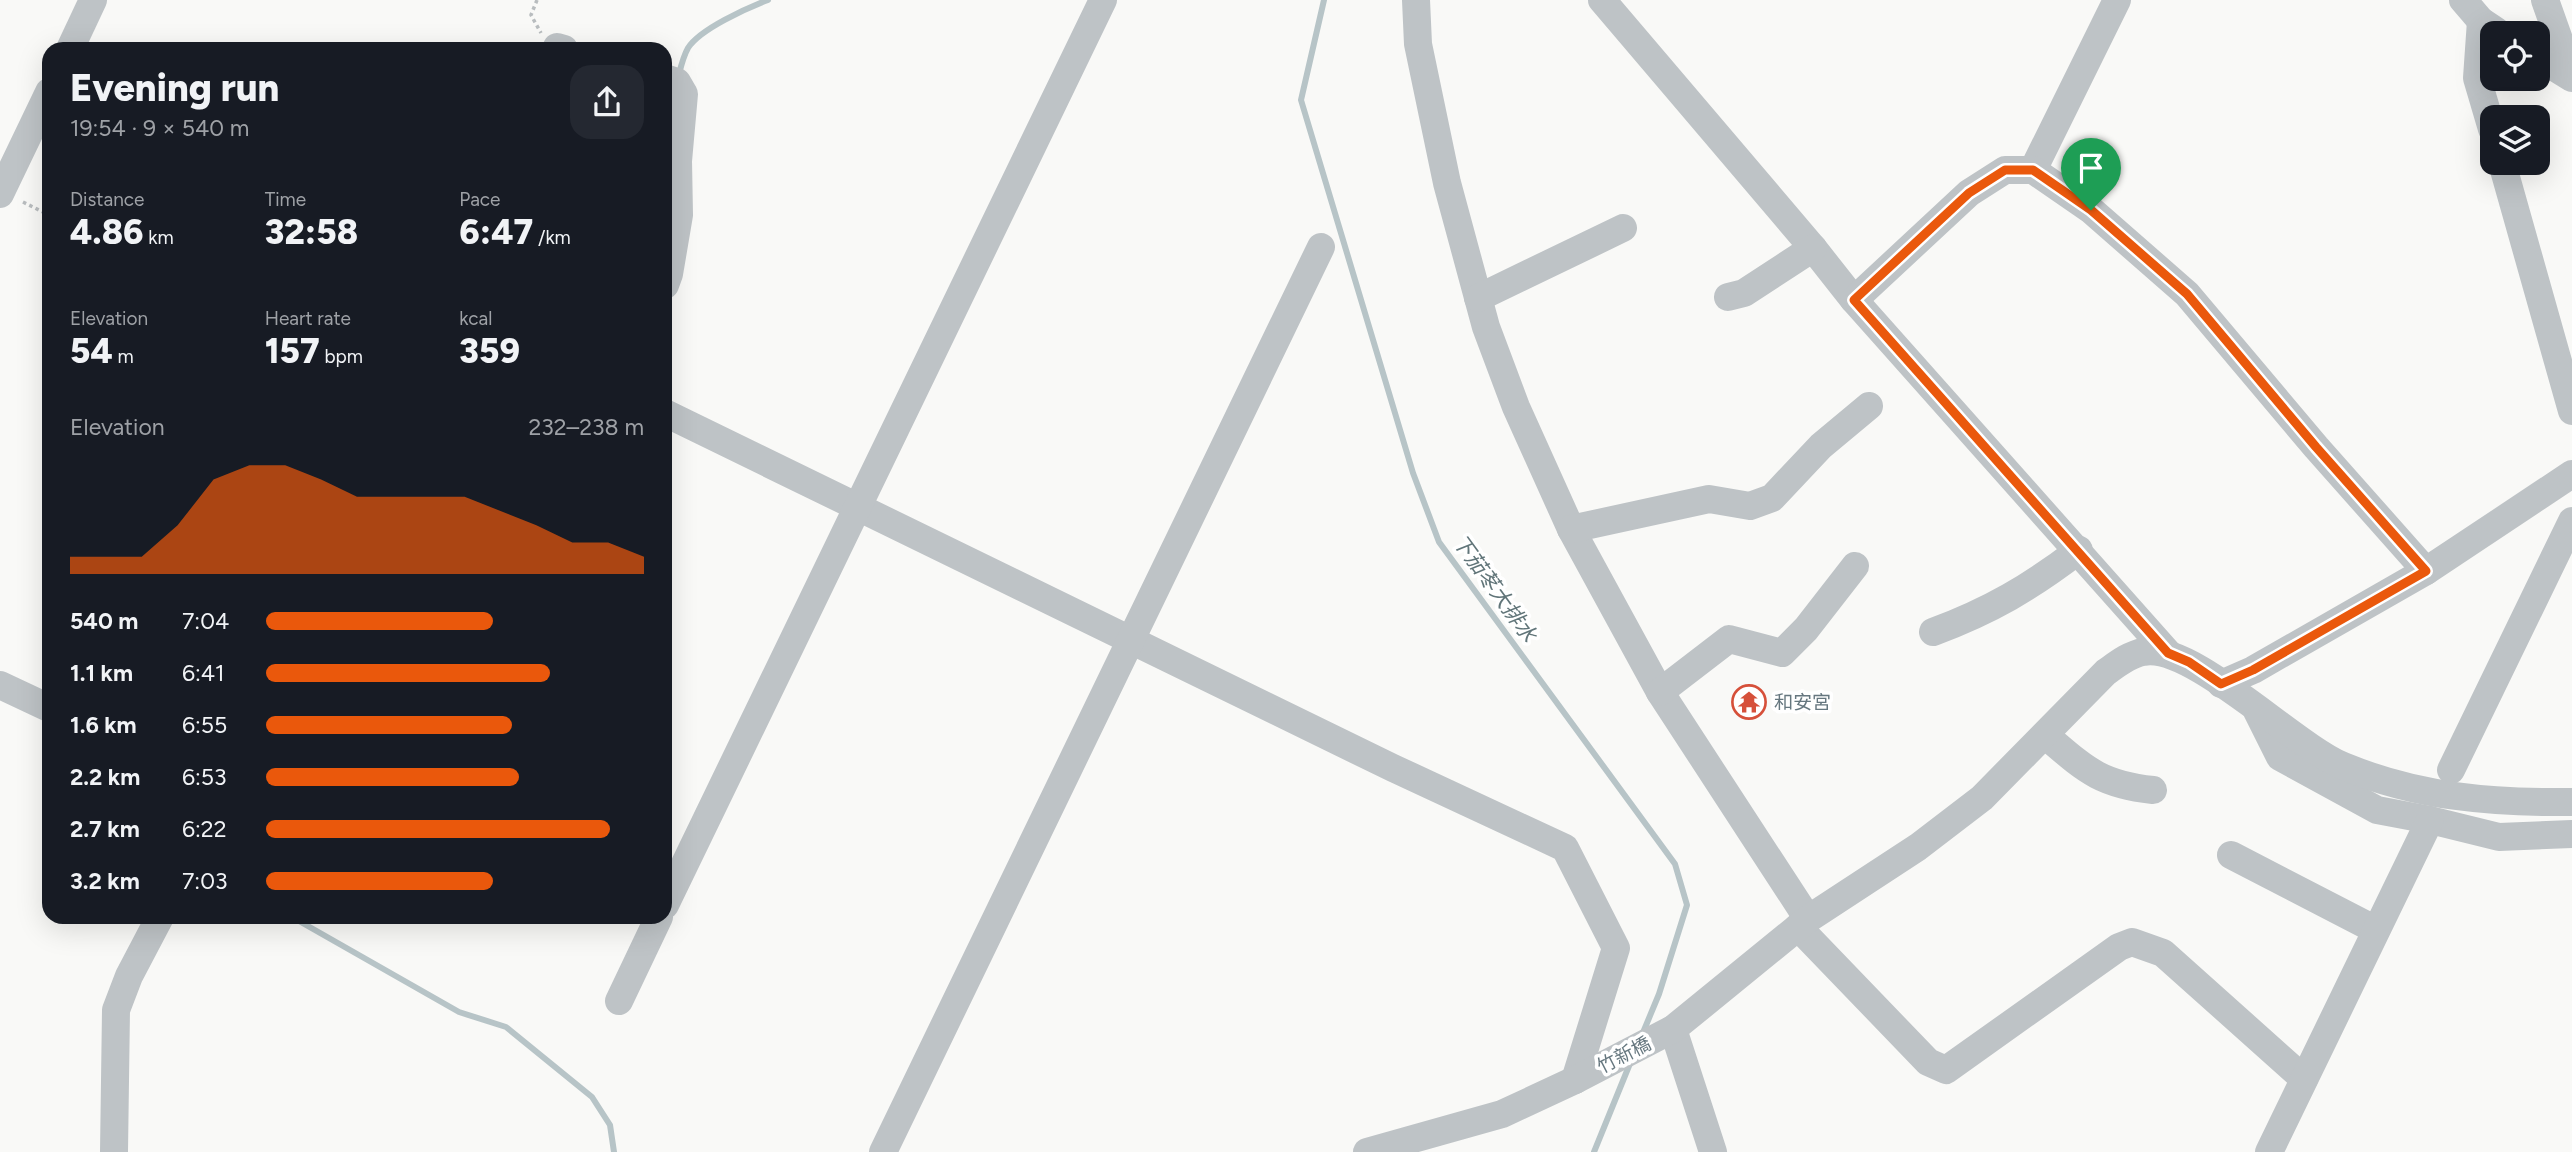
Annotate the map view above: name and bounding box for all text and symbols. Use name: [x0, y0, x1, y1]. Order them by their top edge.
map controls: [2480, 21, 2550, 175]
button: locate: [2480, 21, 2550, 91]
text: Evening run: [70, 65, 279, 111]
button: share: [570, 65, 644, 139]
button: layers: [2480, 105, 2550, 175]
text: 19:54 · 9 × 540 m: [70, 114, 249, 142]
pin: [2061, 138, 2121, 210]
icon: arrive: [2072, 149, 2110, 187]
text: Distance: [70, 188, 144, 211]
text: Time: [265, 188, 306, 211]
text: Pace: [459, 188, 500, 211]
text: 4.86: [70, 211, 144, 253]
text: 32:58: [265, 211, 358, 253]
text: 6:47: [459, 211, 533, 253]
text: km: [144, 226, 174, 249]
text: /km: [533, 226, 571, 249]
text: Elevation: [70, 307, 148, 330]
text: Heart rate: [265, 307, 351, 330]
text: kcal: [459, 307, 493, 330]
text: 54: [70, 330, 113, 372]
text: 157: [265, 330, 320, 372]
text: 359: [459, 330, 520, 372]
text: m: [113, 345, 134, 368]
text: bpm: [320, 345, 363, 368]
text: Elevation: [70, 413, 165, 441]
text: 232–238 m: [528, 413, 644, 441]
water label: 下茄苳大排水: [1448, 530, 1543, 647]
text: 540 m: [70, 607, 138, 635]
text: 7:04: [182, 607, 229, 635]
text: 1.1 km: [70, 659, 133, 687]
text: 6:41: [182, 659, 225, 687]
temple icon: 和安宮: [1730, 683, 1768, 721]
place label: 和安宮: [1774, 691, 1831, 714]
text: 1.6 km: [70, 711, 137, 739]
text: 6:55: [182, 711, 227, 739]
text: 2.2 km: [70, 763, 140, 791]
text: 6:53: [182, 763, 227, 791]
text: 2.7 km: [70, 815, 140, 843]
text: 6:22: [182, 815, 227, 843]
text: 3.2 km: [70, 867, 140, 895]
text: 7:03: [182, 867, 227, 895]
street label: 竹新橋: [1593, 1032, 1655, 1078]

